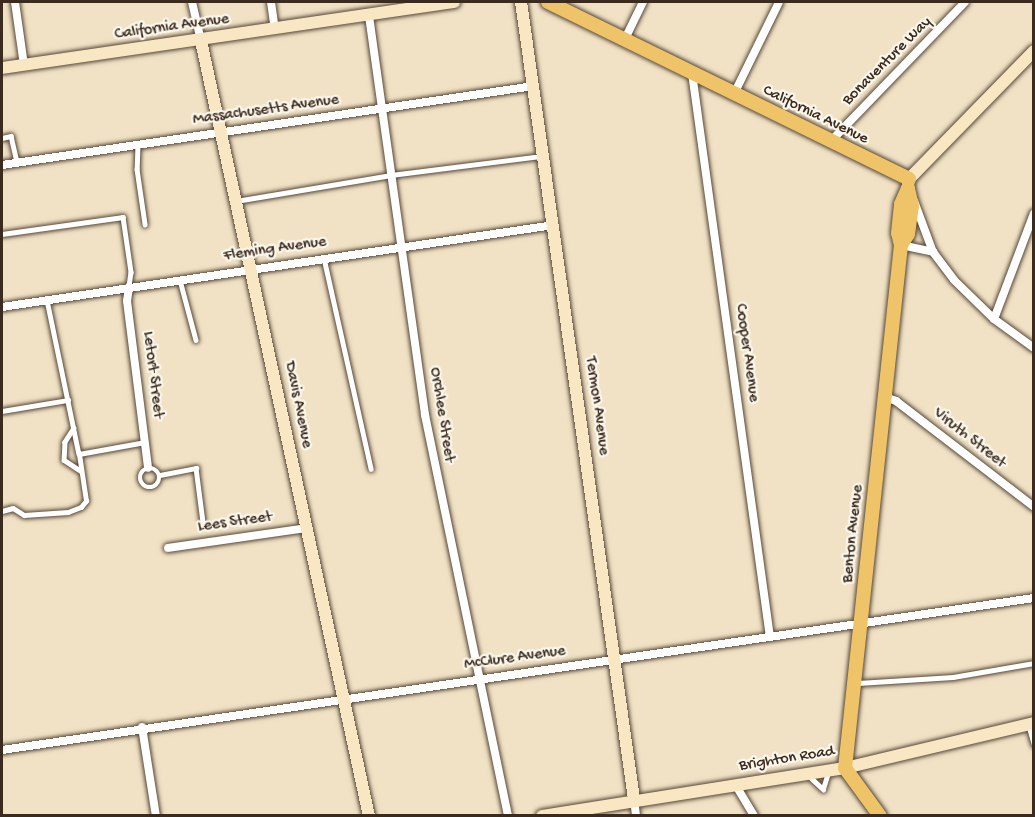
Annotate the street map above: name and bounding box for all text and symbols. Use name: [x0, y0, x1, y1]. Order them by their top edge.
street label: California Avenue: [114, 10, 230, 46]
street label: Bonaventure Way: [839, 13, 937, 111]
street label: California Avenue: [759, 82, 871, 150]
street label: Massachusetts Avenue: [192, 91, 340, 131]
street label: Fleming Avenue: [222, 233, 328, 267]
street label: Cooper Avenue: [730, 303, 762, 403]
street label: Letort Street: [137, 330, 167, 420]
street label: Termon Avenue: [580, 356, 612, 456]
street label: Davis Avenue: [278, 360, 316, 450]
street label: Orchlee Street: [424, 366, 458, 464]
street label: Viruth Street: [929, 405, 1009, 473]
street label: Benton Avenue: [839, 484, 869, 584]
street label: Lees Street: [197, 508, 273, 538]
street label: McClure Avenue: [463, 642, 567, 676]
street label: Brighton Road: [738, 743, 836, 777]

